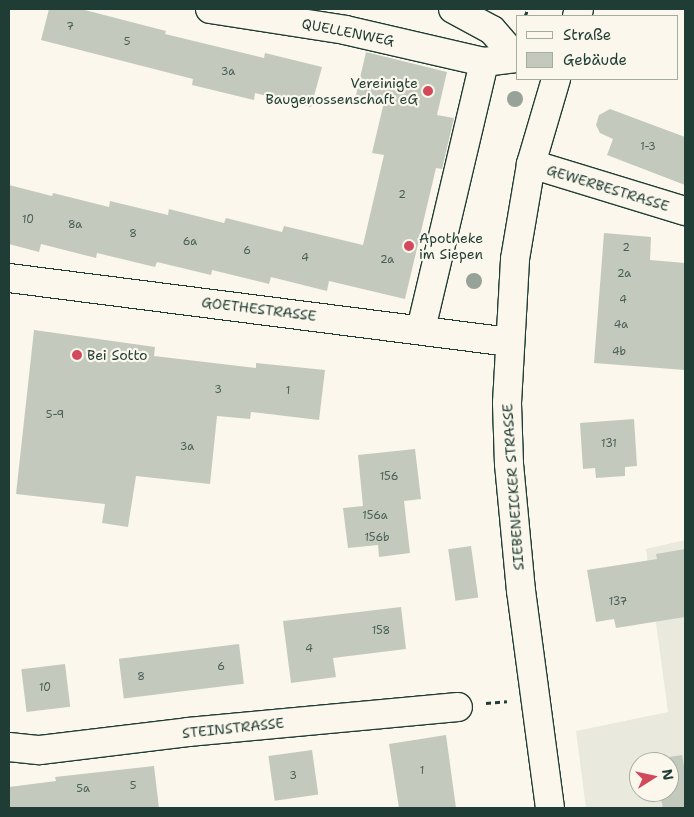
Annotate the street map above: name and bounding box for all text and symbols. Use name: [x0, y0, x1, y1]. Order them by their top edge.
street label: QUELLENWEG: [300, 15, 396, 49]
legend: [516, 15, 679, 80]
house number: 7: [66, 20, 74, 34]
text: Straße: [563, 25, 611, 45]
house number: 5: [124, 35, 130, 49]
text: Gebäude: [563, 50, 627, 70]
house number: 3a: [221, 65, 235, 79]
place label: Vereinigte Baugenossenschaft eG: [266, 75, 418, 108]
marker: Vereinigte Baugenossenschaft eG: [422, 85, 434, 97]
house number: 1-3: [640, 140, 656, 154]
street label: GEWERBESTRASSE: [545, 161, 671, 215]
house number: 2: [398, 188, 406, 202]
house number: 10: [22, 213, 34, 227]
house number: 8a: [68, 218, 82, 232]
house number: 8: [129, 227, 137, 241]
place label: Apotheke im Siepen: [419, 230, 483, 262]
house number: 6a: [183, 235, 197, 249]
marker: Apotheke im Siepen: [403, 240, 415, 252]
house number: 2: [622, 241, 630, 255]
house number: 6: [243, 244, 251, 258]
house number: 4: [301, 251, 309, 265]
house number: 2a: [380, 253, 394, 267]
house number: 2a: [617, 267, 631, 281]
house number: 4: [619, 293, 627, 307]
street label: GOETHESTRASSE: [201, 294, 317, 324]
house number: 4a: [614, 318, 628, 332]
house number: 4b: [612, 345, 626, 359]
place label: Bei Sotto: [87, 347, 148, 363]
marker: Bei Sotto: [71, 349, 83, 361]
house number: 3: [214, 383, 222, 397]
house number: 1: [286, 384, 290, 398]
street label: SIEBENEICKER STRASSE: [499, 403, 527, 571]
house number: 5-9: [46, 408, 64, 422]
house number: 131: [601, 437, 617, 451]
house number: 3a: [180, 440, 194, 454]
house number: 156: [380, 470, 398, 484]
house number: 156a: [362, 509, 388, 523]
house number: 156b: [364, 531, 390, 545]
house number: 137: [609, 595, 627, 609]
house number: 158: [372, 624, 390, 638]
house number: 4: [305, 642, 313, 656]
house number: 6: [217, 660, 225, 674]
house number: 8: [137, 670, 145, 684]
house number: 10: [39, 681, 51, 695]
street label: STEINSTRASSE: [181, 714, 285, 742]
north arrow: [629, 752, 679, 802]
house number: 1: [420, 764, 424, 778]
text: N: [658, 768, 678, 782]
house number: 3: [289, 769, 297, 783]
house number: 5: [130, 779, 136, 793]
house number: 5a: [76, 782, 90, 796]

